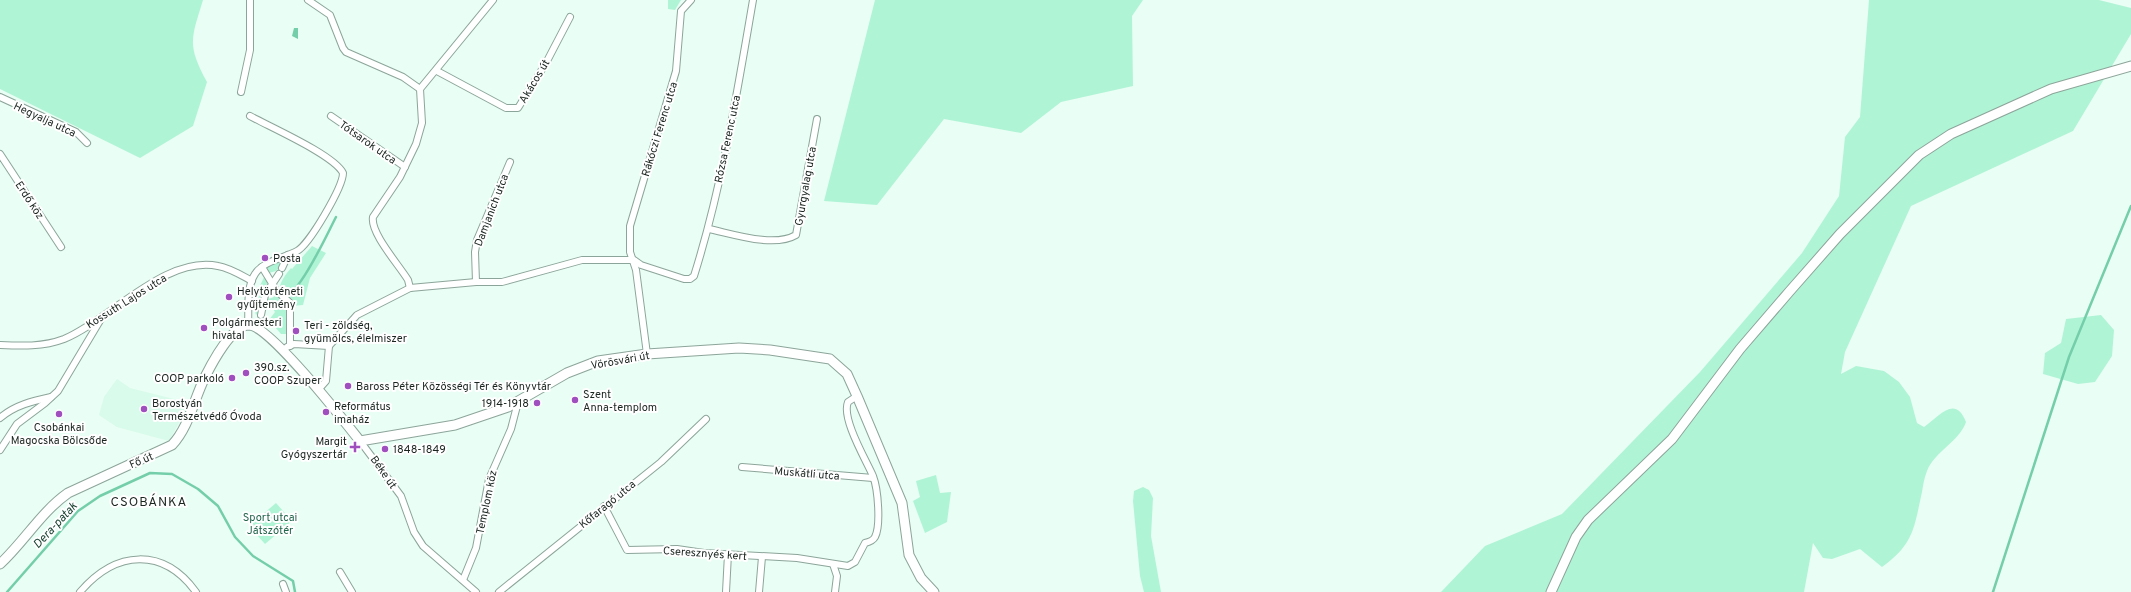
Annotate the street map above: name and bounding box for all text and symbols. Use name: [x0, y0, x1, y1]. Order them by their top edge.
street label: Akácos út: [516, 57, 553, 106]
street label: Rákóczi Ferenc utca: [639, 80, 681, 178]
street label: Rózsa Ferenc utca: [712, 94, 744, 184]
street label: Hegyalja utca: [11, 99, 78, 141]
street label: Tótsarok utca: [336, 118, 399, 168]
street label: Gyurgyalag utca: [792, 145, 820, 227]
street label: Damjanich utca: [472, 172, 512, 248]
street label: Erdő köz: [12, 179, 47, 222]
place label: Posta: [273, 252, 301, 266]
marker: Posta: [260, 253, 270, 263]
street label: Kossuth Lajos utca: [84, 271, 170, 332]
place label: Helytörténeti gyűjtemény: [237, 285, 303, 312]
marker: Helytörténeti gyűjtemény: [224, 292, 234, 302]
place label: Polgármesteri hivatal: [212, 316, 282, 343]
place label: Teri - zöldség, gyümölcs, élelmiszer: [304, 319, 408, 346]
marker: Polgármesteri hivatal: [199, 323, 209, 333]
marker: Teri - zöldség, gyümölcs, élelmiszer: [291, 326, 301, 336]
street label: Vörösvári út: [590, 349, 651, 373]
place label: 390.sz. COOP Szuper: [254, 361, 322, 388]
marker: 390.sz. COOP Szuper: [241, 368, 251, 378]
place label: COOP parkoló: [154, 372, 224, 386]
marker: COOP parkoló: [227, 373, 237, 383]
place label: Baross Péter Közösségi Tér és Könyvtár: [356, 380, 552, 394]
marker: Baross Péter Közösségi Tér és Könyvtár: [343, 381, 353, 391]
place label: Szent Anna-templom: [583, 388, 657, 415]
marker: Szent Anna-templom: [570, 395, 580, 405]
place label: Borostyán Természetvédő Óvoda: [152, 397, 262, 424]
place label: 1914-1918: [482, 397, 529, 411]
marker: 1914-1918: [532, 398, 542, 408]
place label: Református imaház: [334, 400, 391, 427]
marker: Borostyán Természetvédő Óvoda: [139, 404, 149, 414]
marker: Református imaház: [321, 407, 331, 417]
marker: Csobánkai Magocska Bölcsőde: [54, 409, 64, 419]
place label: Csobánkai Magocska Bölcsőde: [11, 421, 107, 448]
place label: Margit Gyógyszertár: [281, 435, 348, 462]
marker: Margit Gyógyszertár: [350, 442, 360, 452]
place label: 1848-1849: [393, 443, 446, 457]
marker: 1848-1849: [380, 444, 390, 454]
street label: Fő út: [127, 450, 156, 472]
street label: Béke út: [367, 453, 400, 492]
street label: Muskátli utca: [774, 464, 840, 484]
street label: Templom köz: [473, 469, 501, 535]
street label: Kőfaragó utca: [576, 478, 639, 532]
district label: CSOBÁNKA: [111, 493, 187, 511]
water label: Dera-patak: [30, 498, 82, 552]
park label: Sport utcai Játszótér: [243, 511, 297, 538]
street label: Cseresznyés kert: [662, 544, 747, 564]

